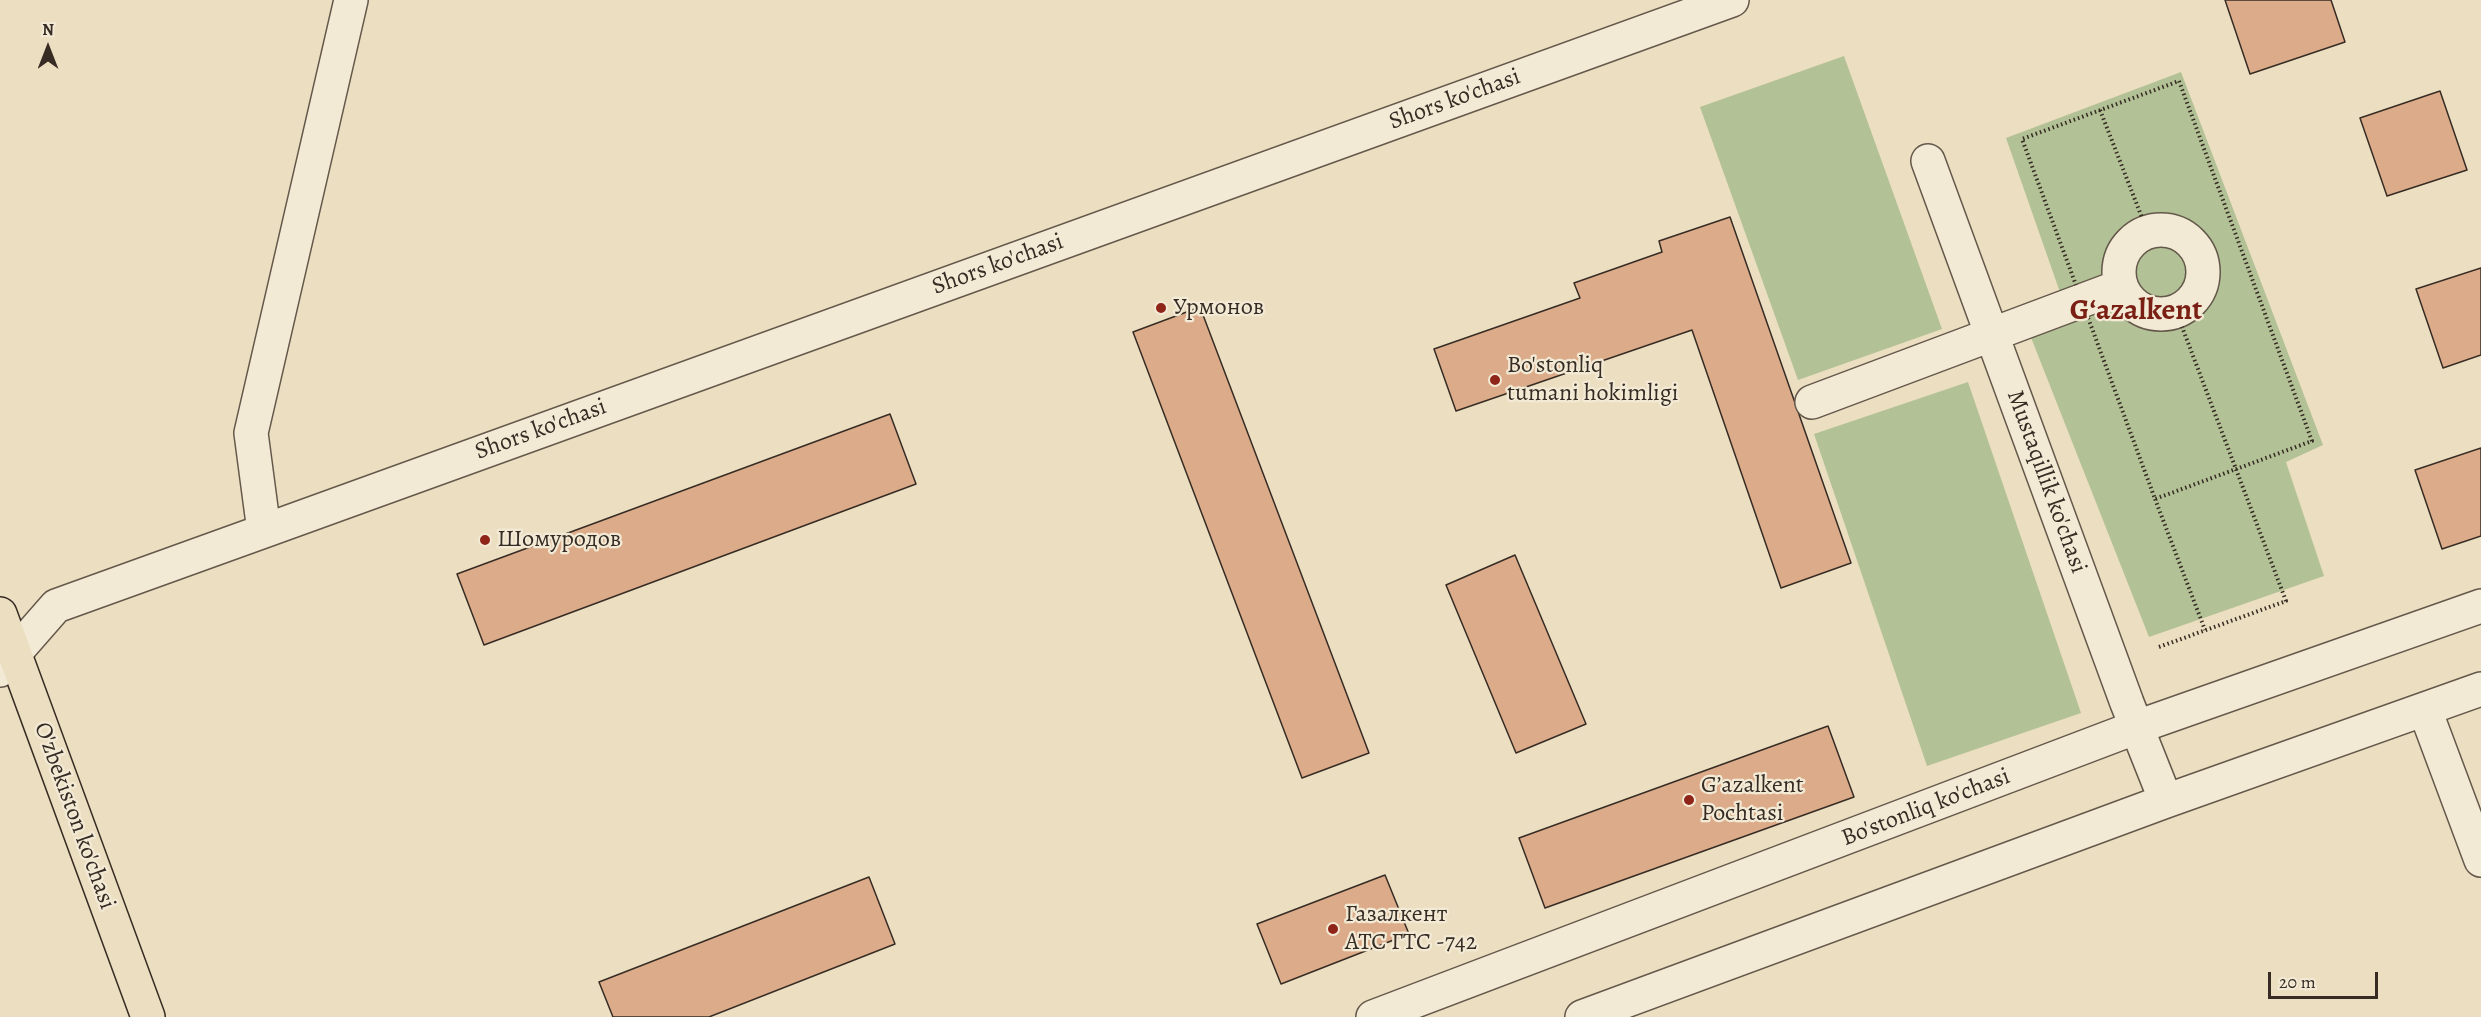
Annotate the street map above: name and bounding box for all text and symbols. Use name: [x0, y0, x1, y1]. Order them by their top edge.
north arrow: [18, 18, 78, 78]
text: N: [42, 19, 54, 41]
street label: Shors ko'chasi: [1385, 63, 1525, 137]
street label: Shors ko'chasi: [928, 228, 1068, 302]
place label: Урмонов: [1173, 294, 1264, 322]
district label: Gʻazalkent: [2070, 294, 2202, 330]
marker: Урмонов: [1154, 301, 1168, 315]
place label: Bo'stonliq tumani hokimligi: [1507, 352, 1679, 408]
marker: Bo'stonliq tumani hokimligi: [1488, 373, 1502, 387]
street label: Mustaqillik ko'chasi: [2000, 387, 2092, 577]
street label: Shors ko'chasi: [471, 393, 611, 467]
place label: Шомуродов: [497, 526, 621, 554]
marker: Шомуродов: [478, 533, 492, 547]
street label: O'zbekiston ko'chasi: [27, 719, 121, 913]
street label: Bo'stonliq ko'chasi: [1838, 763, 2014, 853]
place label: Gʼazalkent Pochtasi: [1701, 772, 1804, 828]
marker: Gʼazalkent Pochtasi: [1682, 793, 1696, 807]
place label: Газалкент АТС ГТС -742: [1345, 901, 1477, 957]
marker: Газалкент АТС ГТС -742: [1326, 922, 1340, 936]
scale bar: [2271, 960, 2380, 998]
text: 20 m: [2279, 970, 2316, 994]

